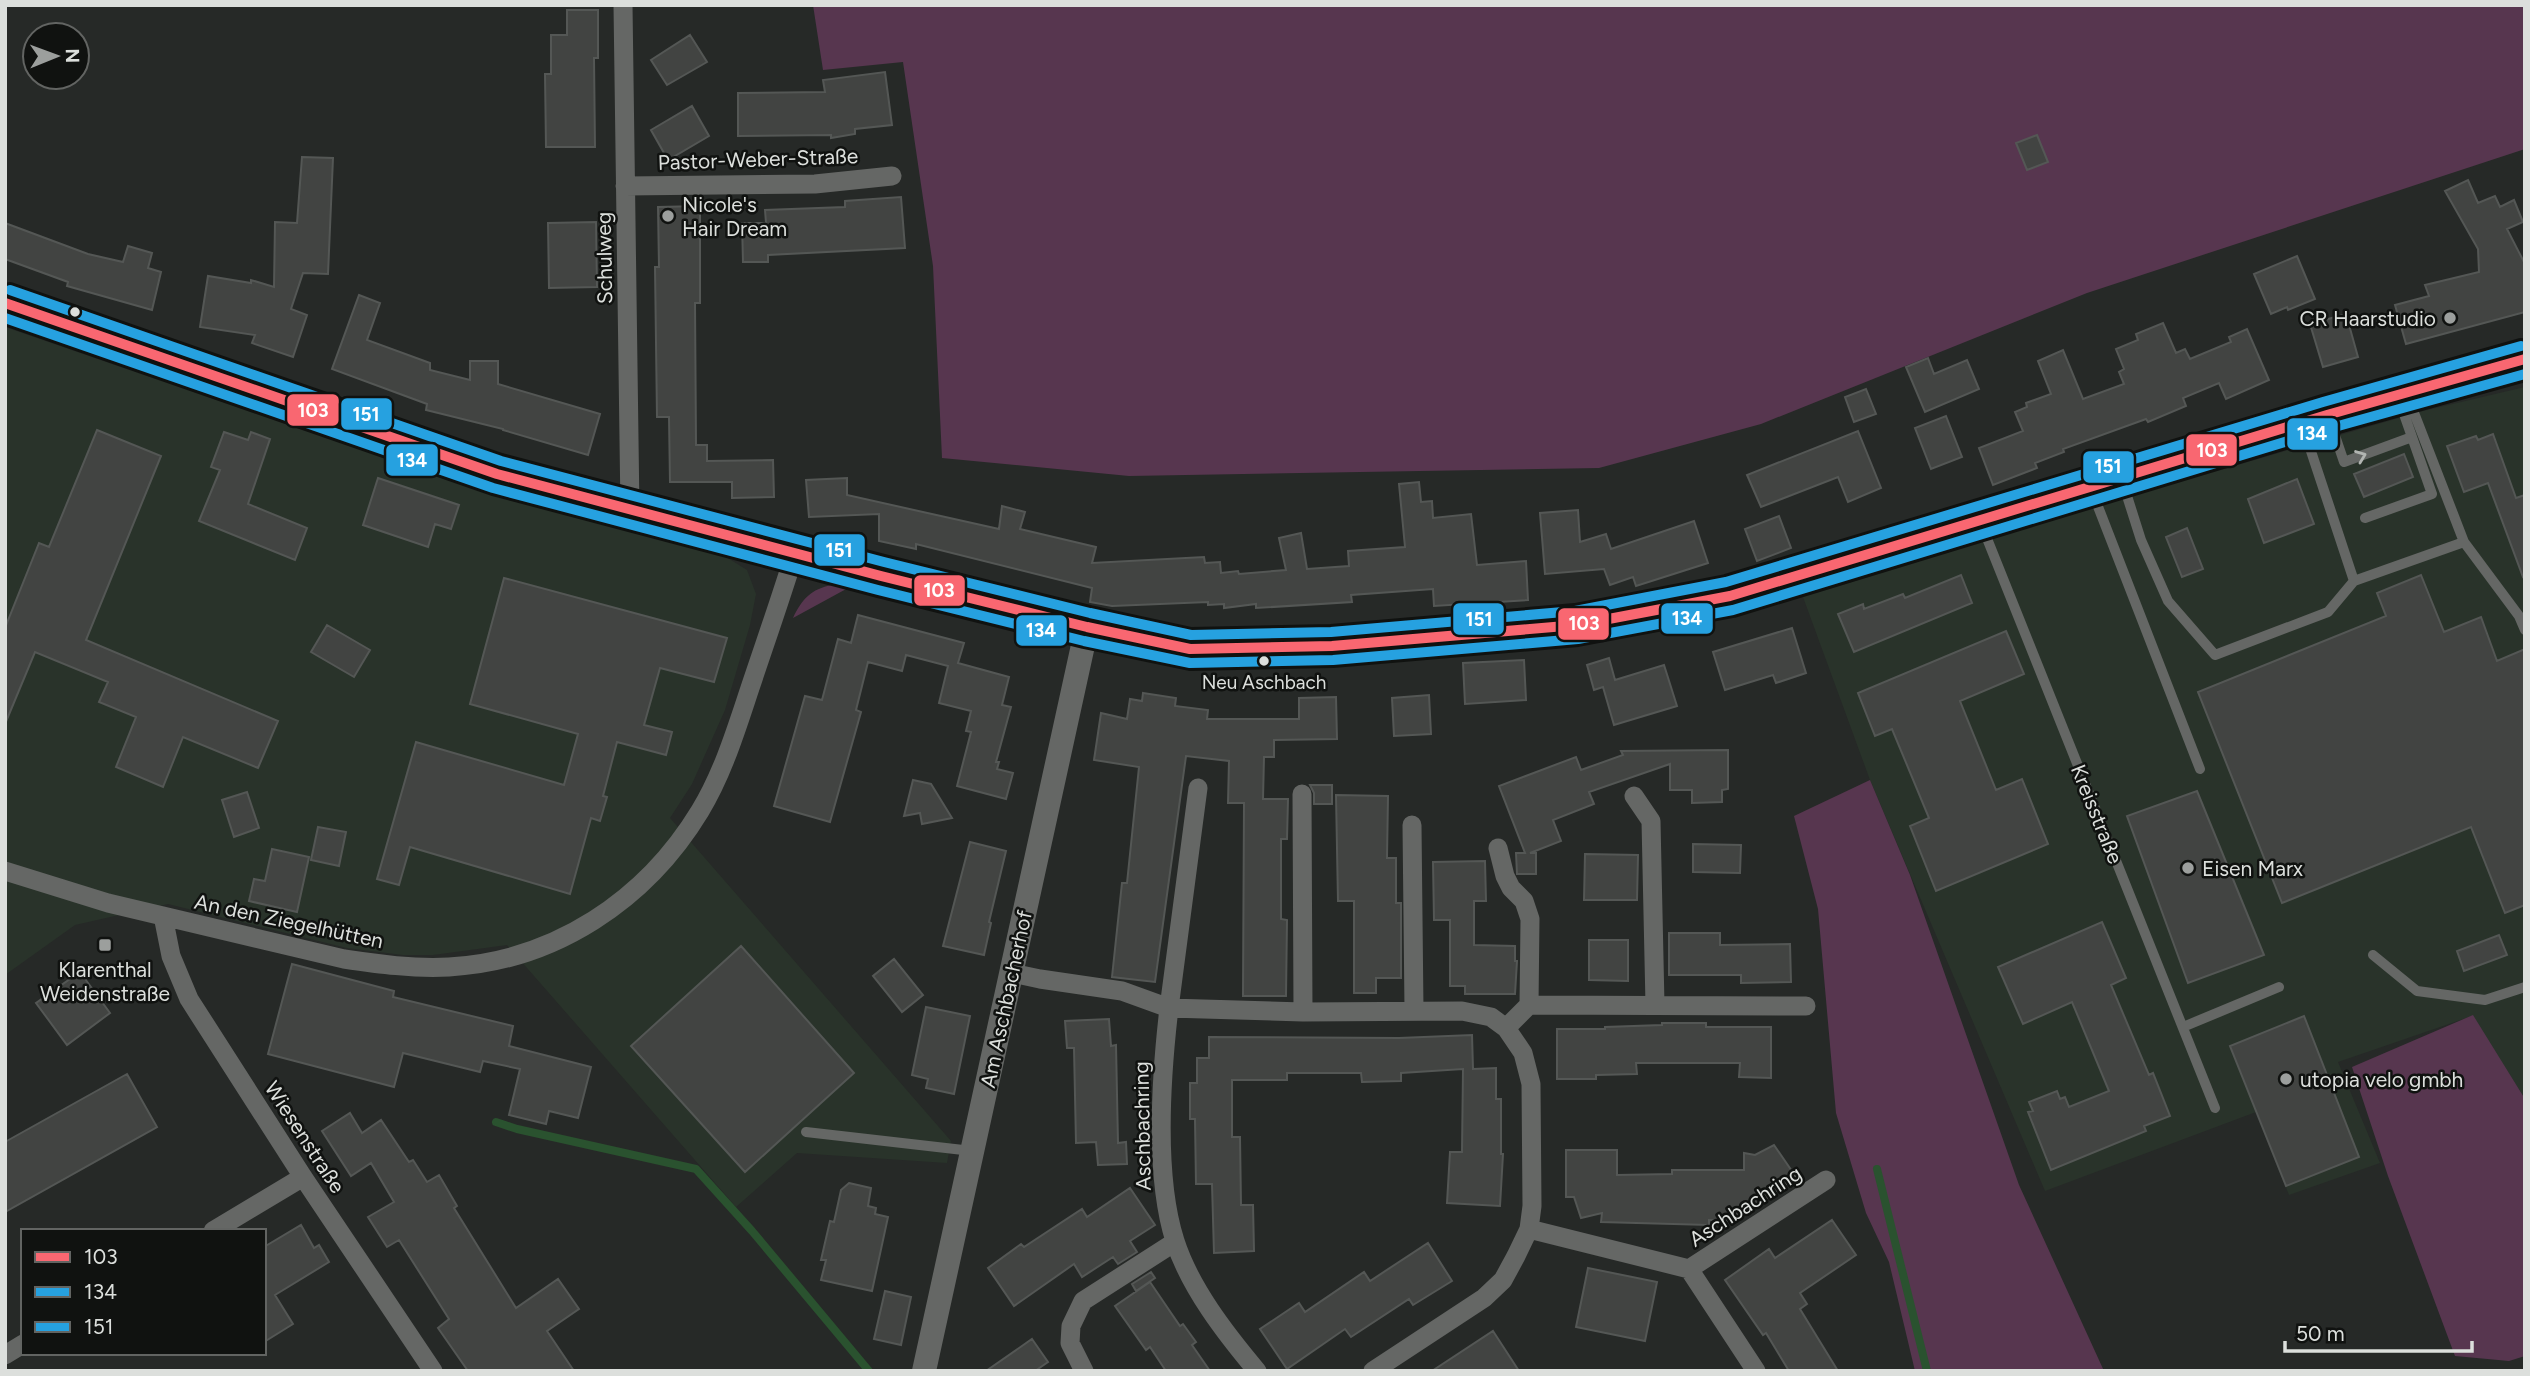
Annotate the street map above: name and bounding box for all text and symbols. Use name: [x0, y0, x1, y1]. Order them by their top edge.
north arrow: [21, 21, 91, 91]
text: N: [61, 48, 84, 63]
street label: Pastor-Weber-Straße: [657, 143, 859, 175]
place label: Nicole's Hair Dream: [682, 192, 787, 241]
marker: Nicole's Hair Dream: [660, 208, 676, 224]
street label: Schulweg: [591, 212, 617, 304]
unlabelled marker: [68, 305, 82, 319]
place label: CR Haarstudio: [2299, 306, 2436, 331]
marker: CR Haarstudio: [2442, 310, 2458, 326]
line badge: 103: [286, 393, 340, 427]
line badge: 151: [340, 397, 393, 431]
text: 103: [298, 399, 328, 422]
text: 151: [352, 403, 380, 426]
line badge: 134: [2286, 417, 2339, 451]
text: 134: [2297, 422, 2327, 445]
line badge: 103: [2185, 433, 2238, 467]
text: 103: [2197, 439, 2227, 462]
line badge: 134: [385, 443, 439, 477]
text: 134: [397, 449, 427, 472]
line badge: 151: [2082, 450, 2135, 484]
one-way arrow: [2354, 450, 2366, 464]
text: 151: [2094, 455, 2122, 478]
line badge: 151: [813, 533, 866, 567]
text: 151: [825, 539, 853, 562]
line badge: 103: [913, 574, 966, 607]
text: 103: [924, 579, 954, 602]
line badge: 151: [1452, 602, 1505, 636]
line badge: 134: [1660, 602, 1714, 635]
line badge: 103: [1557, 607, 1610, 641]
text: 134: [1672, 607, 1702, 630]
text: 151: [1465, 608, 1493, 631]
text: 103: [1569, 612, 1599, 635]
line badge: 134: [1015, 614, 1068, 647]
text: 134: [1026, 619, 1056, 642]
marker: Neu Aschbach: [1257, 654, 1271, 668]
place label: Neu Aschbach: [1202, 671, 1326, 694]
street label: Kreisstraße: [2066, 761, 2128, 867]
place label: Eisen Marx: [2202, 856, 2303, 881]
marker: Eisen Marx: [2180, 860, 2196, 876]
street label: An den Ziegelhütten: [192, 889, 386, 953]
street label: Am Aschbacherhof: [975, 908, 1037, 1090]
marker: Klarenthal Weidenstraße: [97, 937, 113, 953]
place label: Klarenthal Weidenstraße: [40, 957, 170, 1006]
street label: Aschbachring: [1128, 1061, 1156, 1191]
place label: utopia velo gmbh: [2300, 1067, 2463, 1092]
marker: utopia velo gmbh: [2278, 1071, 2294, 1087]
street label: Wiesenstraße: [260, 1076, 350, 1198]
street label: Aschbachring: [1684, 1160, 1806, 1252]
legend: [21, 1229, 266, 1355]
text: 103: [84, 1244, 118, 1269]
text: 134: [84, 1279, 117, 1304]
scale bar: [2285, 1310, 2472, 1354]
text: 151: [84, 1314, 113, 1339]
text: 50 m: [2296, 1321, 2345, 1346]

